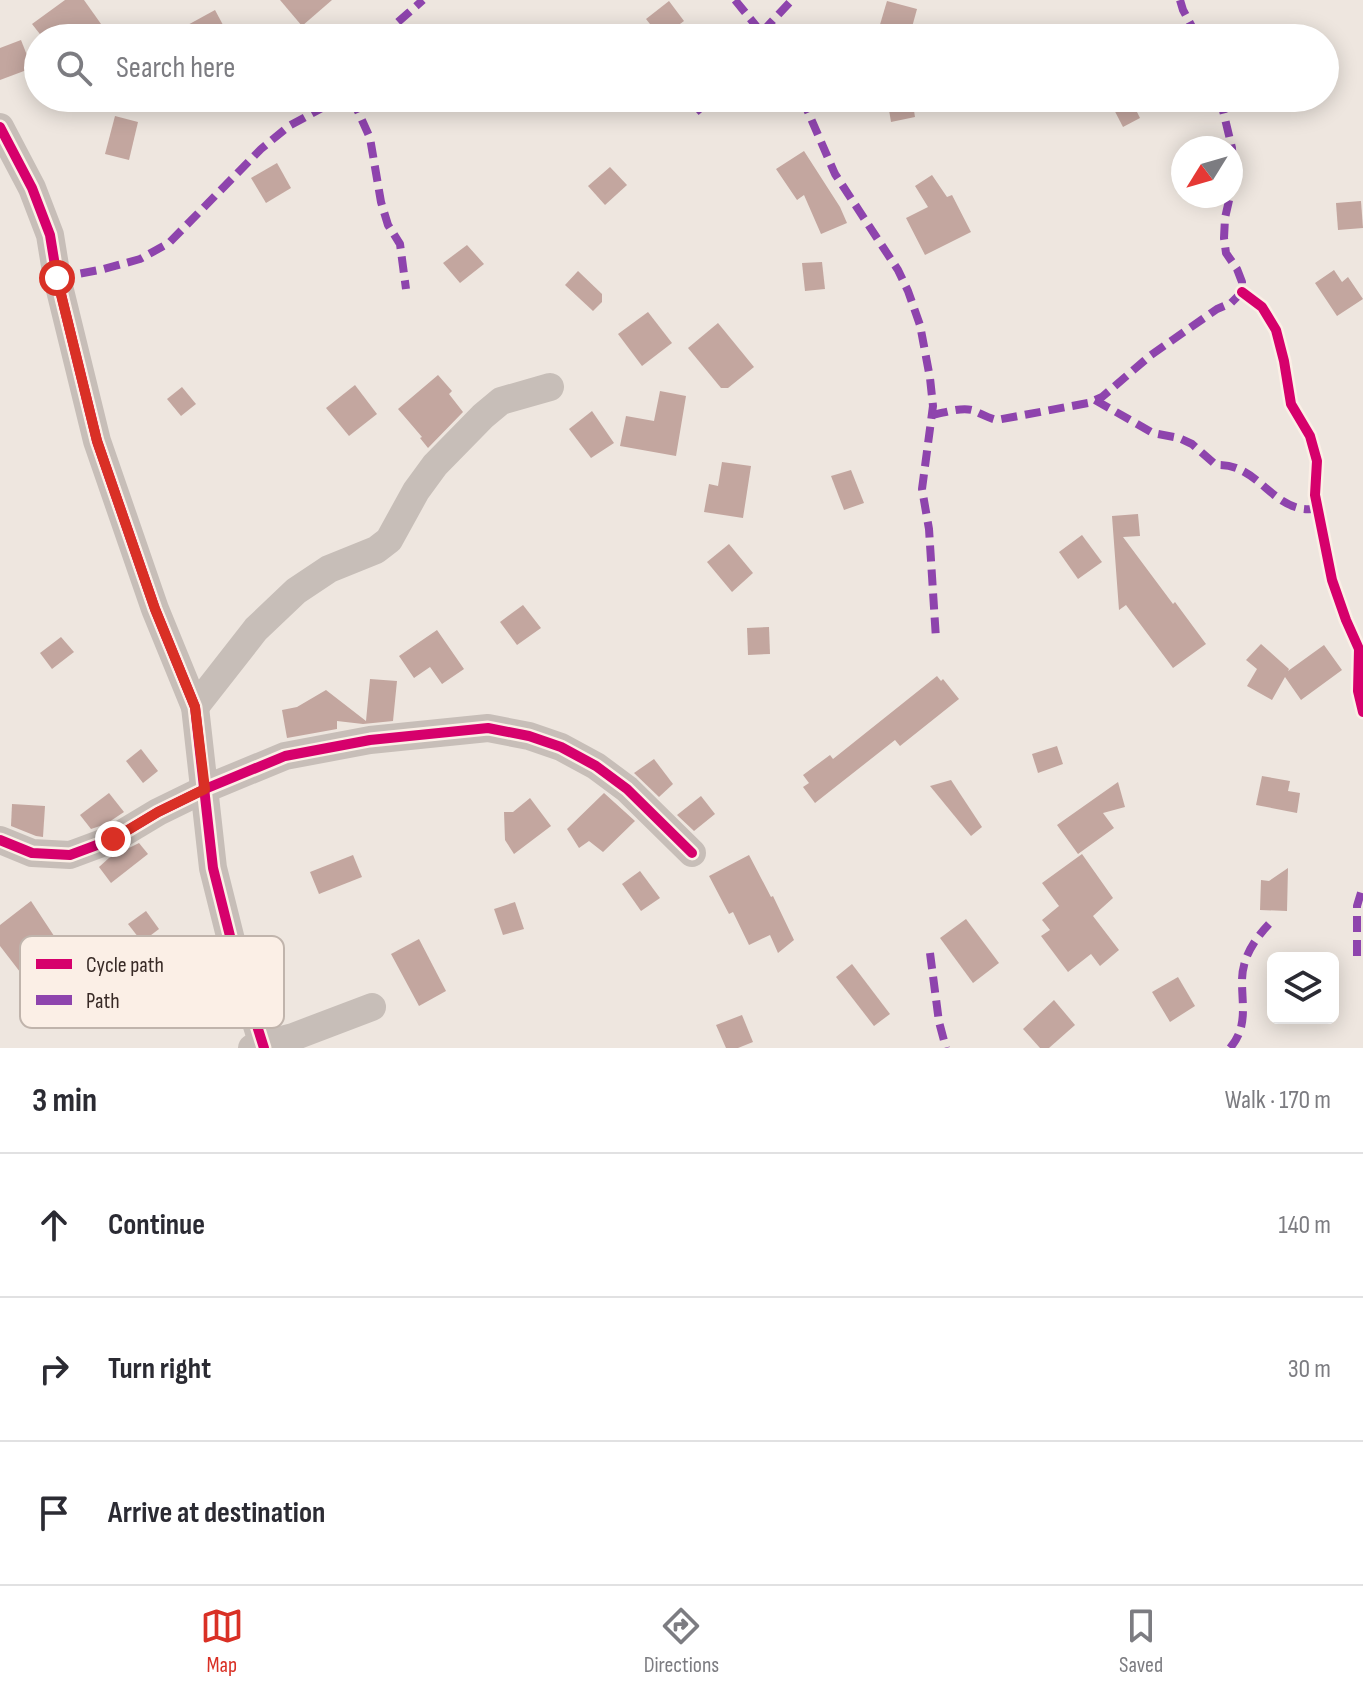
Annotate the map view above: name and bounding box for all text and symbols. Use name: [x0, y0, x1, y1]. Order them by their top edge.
search box: [24, 24, 1339, 112]
icon: search: [52, 46, 96, 90]
text: Search here: [116, 50, 235, 86]
north arrow: [1171, 136, 1243, 208]
route start: [39, 260, 75, 296]
route end: [95, 821, 131, 857]
legend: [20, 936, 284, 1028]
text: Cycle path: [86, 952, 164, 979]
map controls: [1267, 952, 1339, 1024]
button: layers: [1267, 952, 1339, 1024]
text: Path: [86, 988, 120, 1015]
text: 3 min: [32, 1080, 97, 1121]
text: Walk · 170 m: [1225, 1085, 1331, 1116]
icon: ahead: [32, 1203, 76, 1247]
text: Continue: [108, 1207, 205, 1243]
text: 140 m: [1279, 1210, 1331, 1241]
icon: right: [32, 1347, 76, 1391]
text: Turn right: [108, 1351, 211, 1387]
text: 30 m: [1288, 1354, 1331, 1385]
icon: arrive: [32, 1491, 76, 1535]
text: Arrive at destination: [108, 1495, 325, 1531]
tab: Map: [200, 1604, 244, 1679]
tab: Directions: [644, 1604, 719, 1679]
tab: Saved: [1119, 1604, 1163, 1679]

